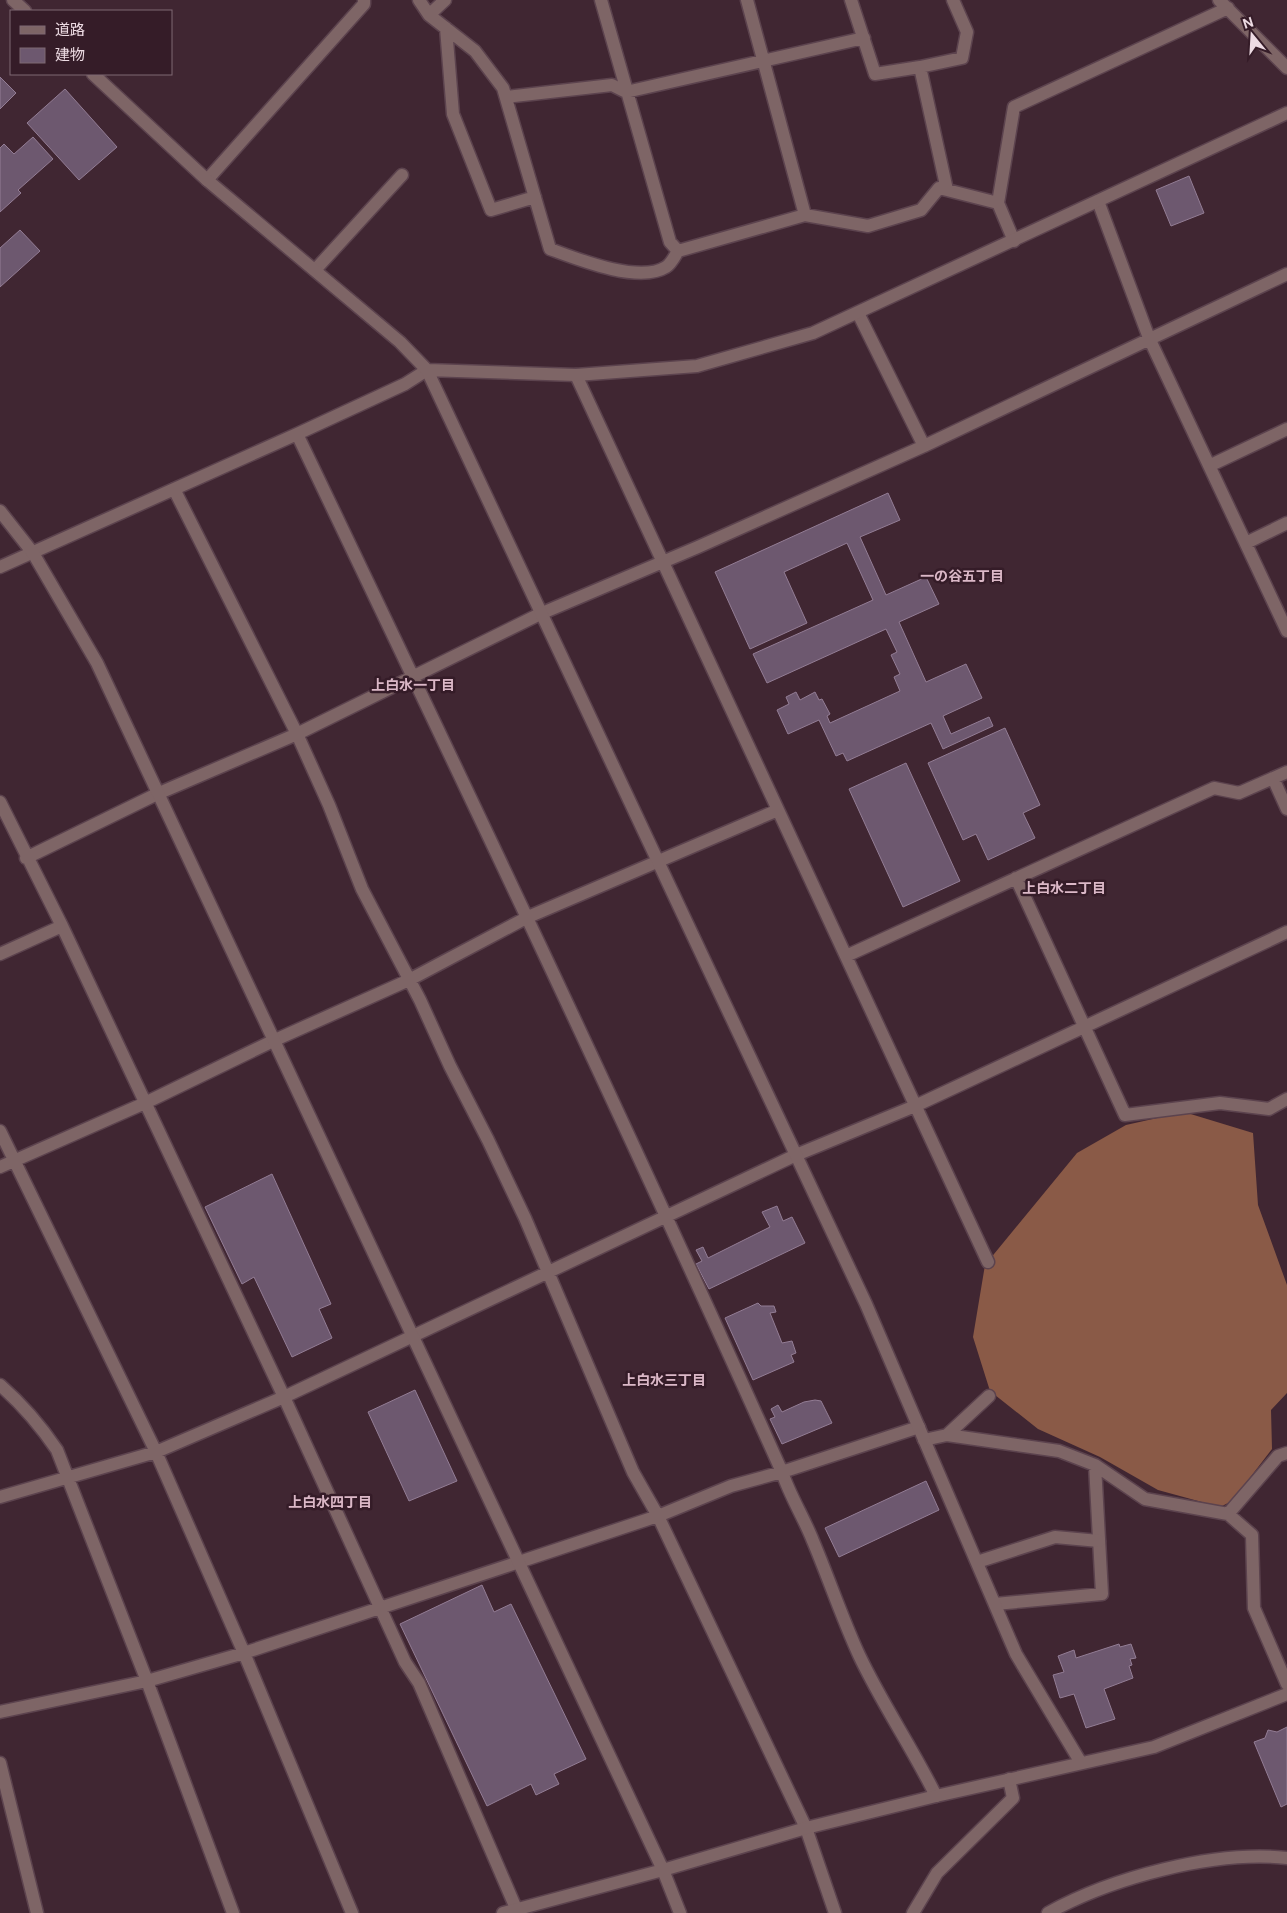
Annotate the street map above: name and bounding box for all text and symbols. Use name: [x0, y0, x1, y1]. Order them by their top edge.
legend: [10, 10, 172, 75]
north arrow: [1227, 10, 1277, 60]
text: N: [1240, 12, 1256, 33]
text: 道路: [55, 20, 85, 40]
text: 建物: [55, 45, 85, 65]
district label: 一の谷五丁目: [920, 567, 1004, 585]
district label: 上白水一丁目: [371, 676, 455, 694]
district label: 上白水二丁目: [1022, 879, 1106, 897]
district label: 上白水三丁目: [622, 1371, 706, 1389]
district label: 上白水四丁目: [288, 1493, 372, 1511]

